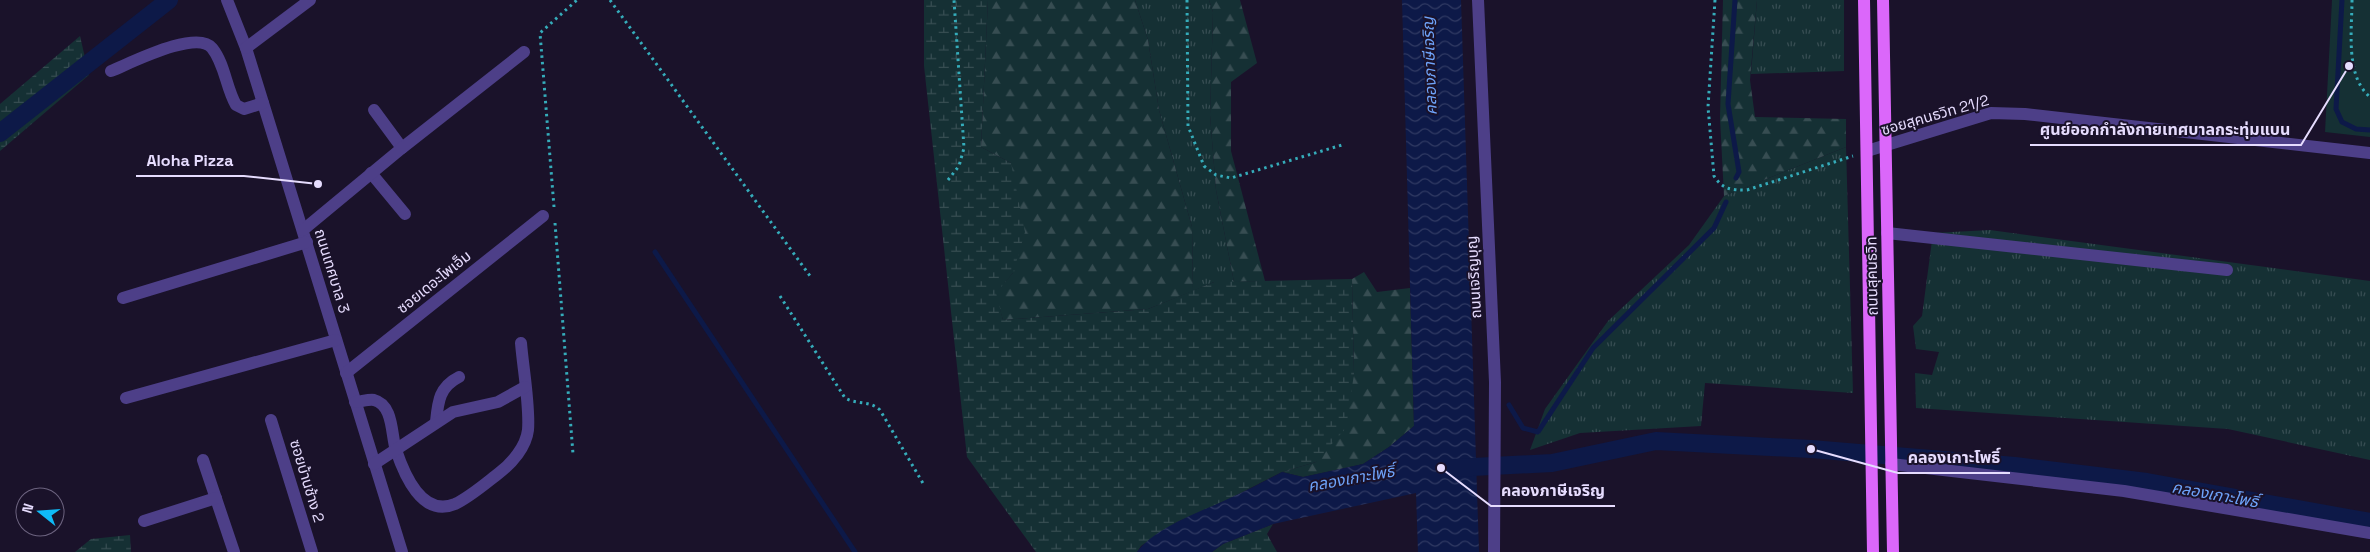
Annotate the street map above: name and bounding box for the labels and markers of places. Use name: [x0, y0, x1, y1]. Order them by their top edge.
callout: ศูนย์ออกกำลังกายเทศบาลกระทุ่มแบน: [2030, 114, 2301, 145]
callout: Aloha Pizza: [136, 145, 244, 176]
callout: คลองเกาะโพธิ์: [1898, 442, 2010, 473]
callout: คลองภาษีเจริญ: [1491, 475, 1615, 506]

